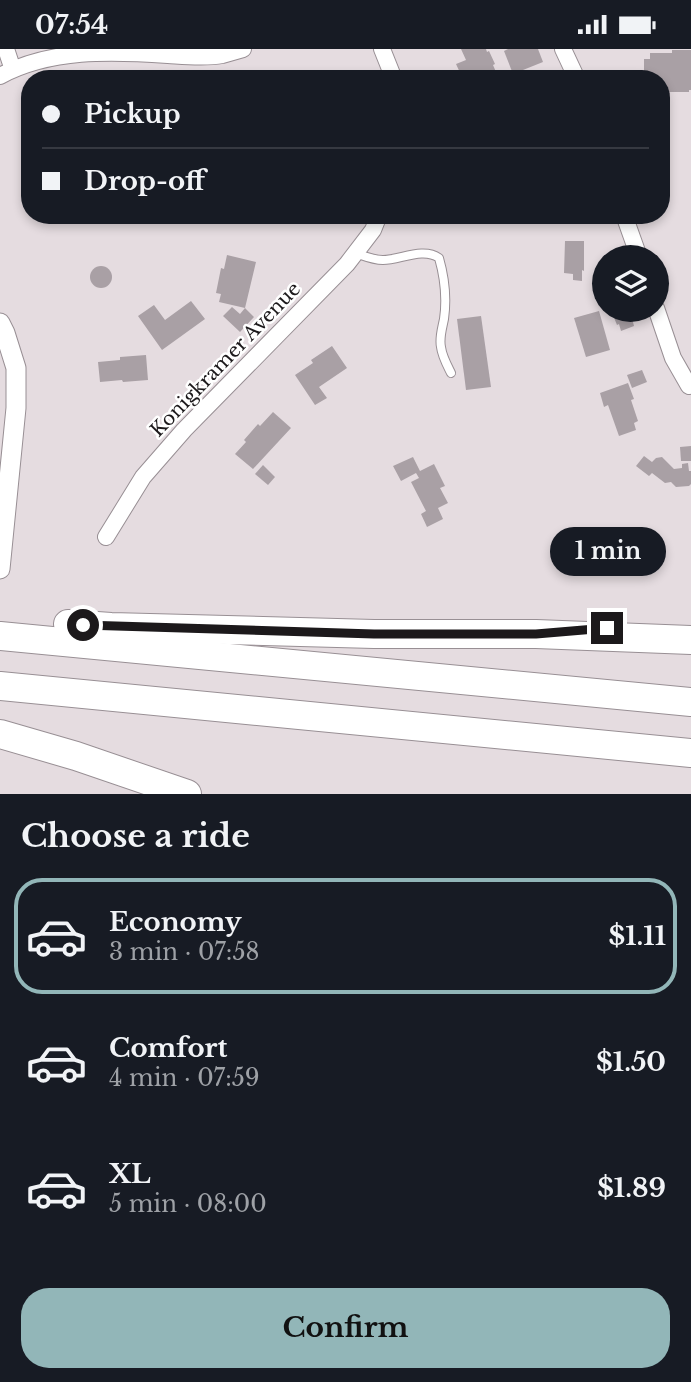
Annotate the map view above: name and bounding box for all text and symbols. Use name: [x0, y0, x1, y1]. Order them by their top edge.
text: 07:54: [35, 9, 108, 41]
text: Pickup: [84, 98, 181, 130]
text: Drop-off: [84, 165, 205, 197]
map controls: [592, 245, 669, 322]
button: layers: [592, 245, 669, 322]
street label: Konigkramer Avenue: [146, 277, 305, 441]
callout: 1 min: [549, 526, 665, 575]
text: 1 min: [575, 537, 641, 565]
route start: [67, 609, 99, 641]
route end: [591, 612, 623, 644]
text: Choose a ride: [21, 816, 250, 856]
icon: car: [25, 905, 88, 968]
text: Economy: [109, 906, 242, 938]
text: $1.11: [608, 920, 666, 952]
text: 3 min · 07:58: [109, 938, 259, 966]
icon: car: [25, 1031, 88, 1094]
text: Comfort: [109, 1032, 227, 1064]
text: $1.50: [596, 1046, 666, 1078]
text: 4 min · 07:59: [109, 1064, 260, 1092]
icon: car: [25, 1157, 88, 1220]
text: XL: [109, 1158, 151, 1190]
text: $1.89: [597, 1172, 666, 1204]
text: 5 min · 08:00: [109, 1190, 267, 1218]
button: Confirm: [21, 1288, 670, 1368]

